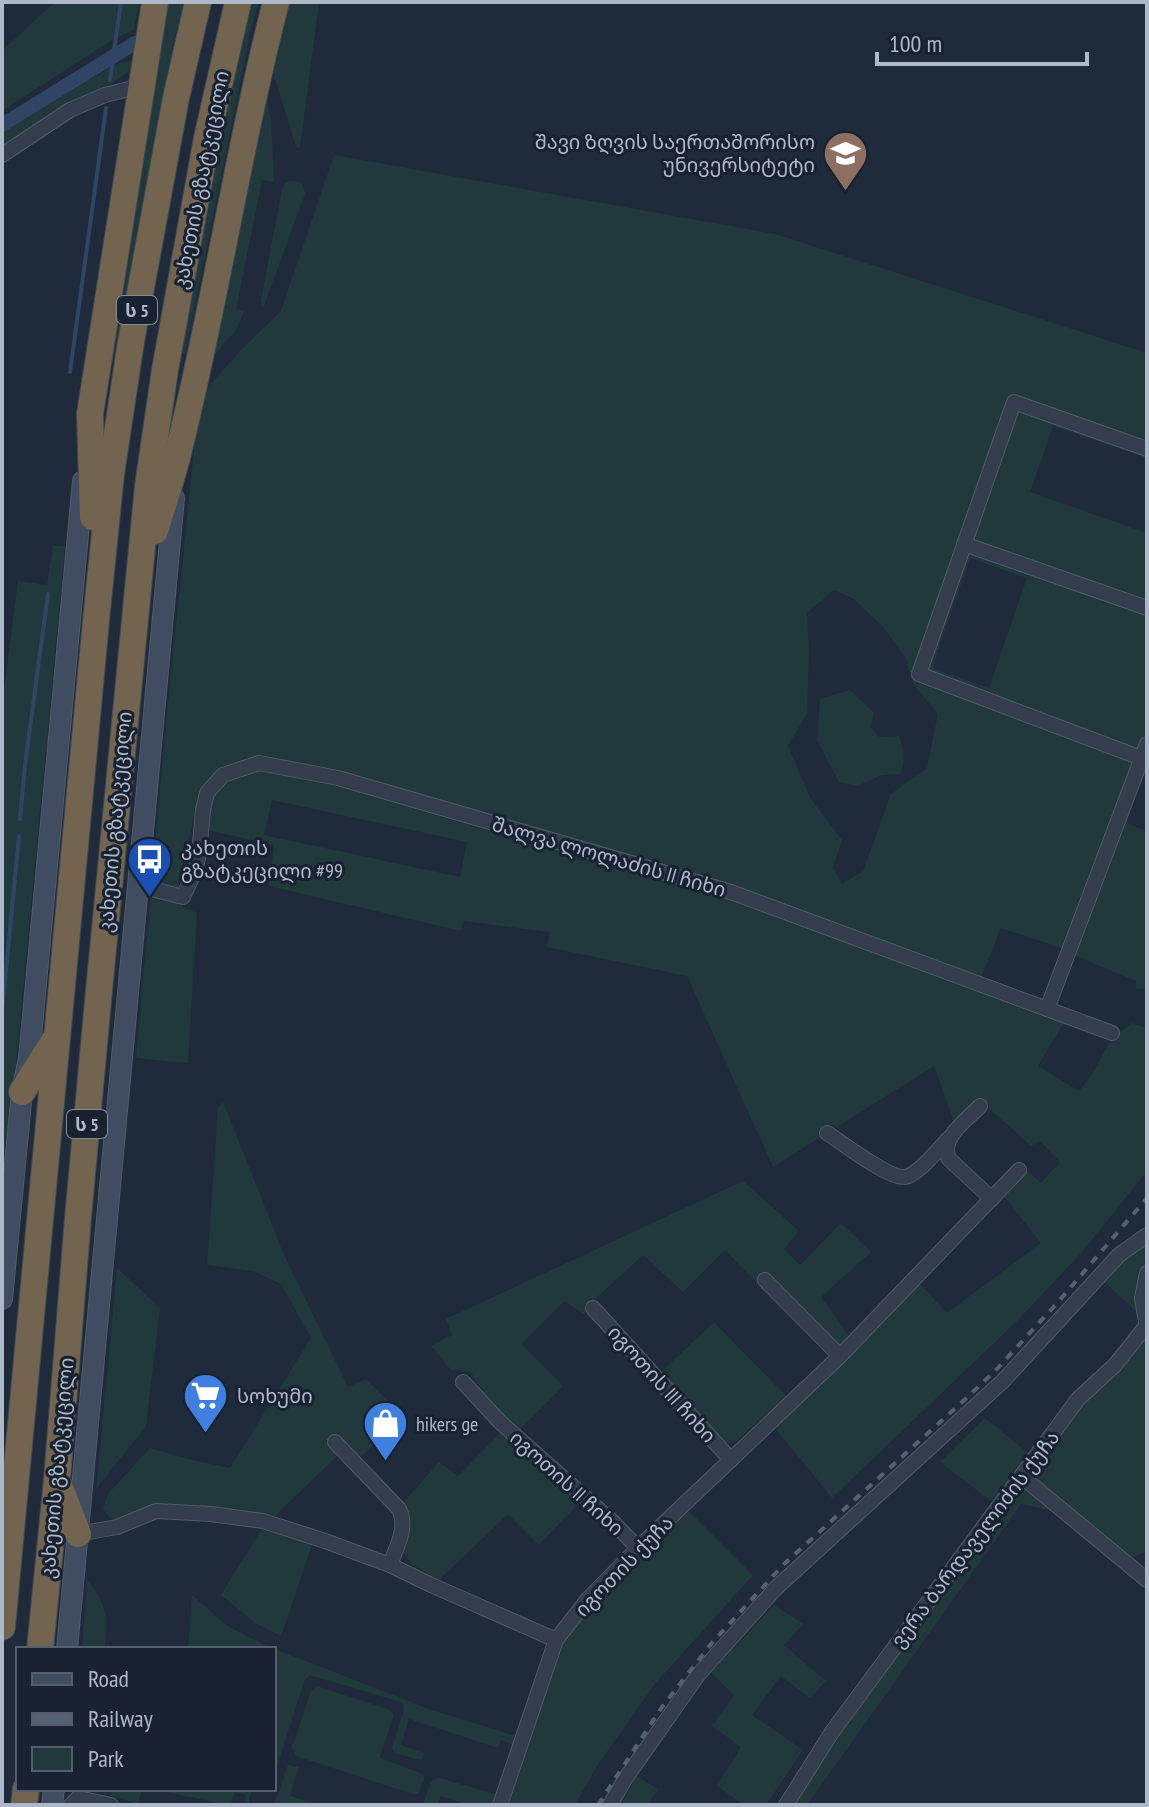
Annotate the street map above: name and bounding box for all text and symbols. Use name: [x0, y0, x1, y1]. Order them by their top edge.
scale bar: [877, 16, 1087, 66]
text: 100 m: [889, 28, 942, 59]
street label: კახეთის გზატკეცილი: [167, 69, 235, 291]
place label: შავი ზღვის საერთაშორისო უნივერსიტეტი: [535, 129, 815, 178]
school or university icon: შავი ზღვის საერთაშორისო უნივერსიტეტი: [822, 129, 870, 192]
road number: ს 5: [117, 296, 157, 324]
street label: კახეთის გზატკეცილი: [92, 710, 138, 934]
street label: შალვა ლოლაძის II ჩიხი: [489, 811, 729, 903]
bus stop icon: კახეთის გზატკეცილი #99: [126, 835, 174, 898]
place label: კახეთის გზატკეცილი #99: [181, 835, 343, 884]
road number: ს 5: [67, 1110, 107, 1138]
street label: იგოთის III ჩიხი: [602, 1320, 722, 1448]
street label: კახეთის გზატკეცილი: [34, 1356, 80, 1580]
supermarket icon: სოხუმი: [182, 1372, 230, 1435]
place label: სოხუმი: [237, 1383, 313, 1409]
shop icon: hikers ge: [361, 1400, 409, 1463]
place label: hikers ge: [416, 1411, 478, 1437]
street label: იგოთის II ჩიხი: [504, 1425, 630, 1541]
street label: ვერა ბარდაველიძის ქუჩა: [885, 1425, 1065, 1653]
street label: იგოთის ქუჩა: [569, 1510, 679, 1622]
legend: [16, 1647, 276, 1791]
text: Road: [88, 1663, 129, 1694]
text: Railway: [88, 1703, 153, 1734]
text: Park: [88, 1743, 124, 1774]

